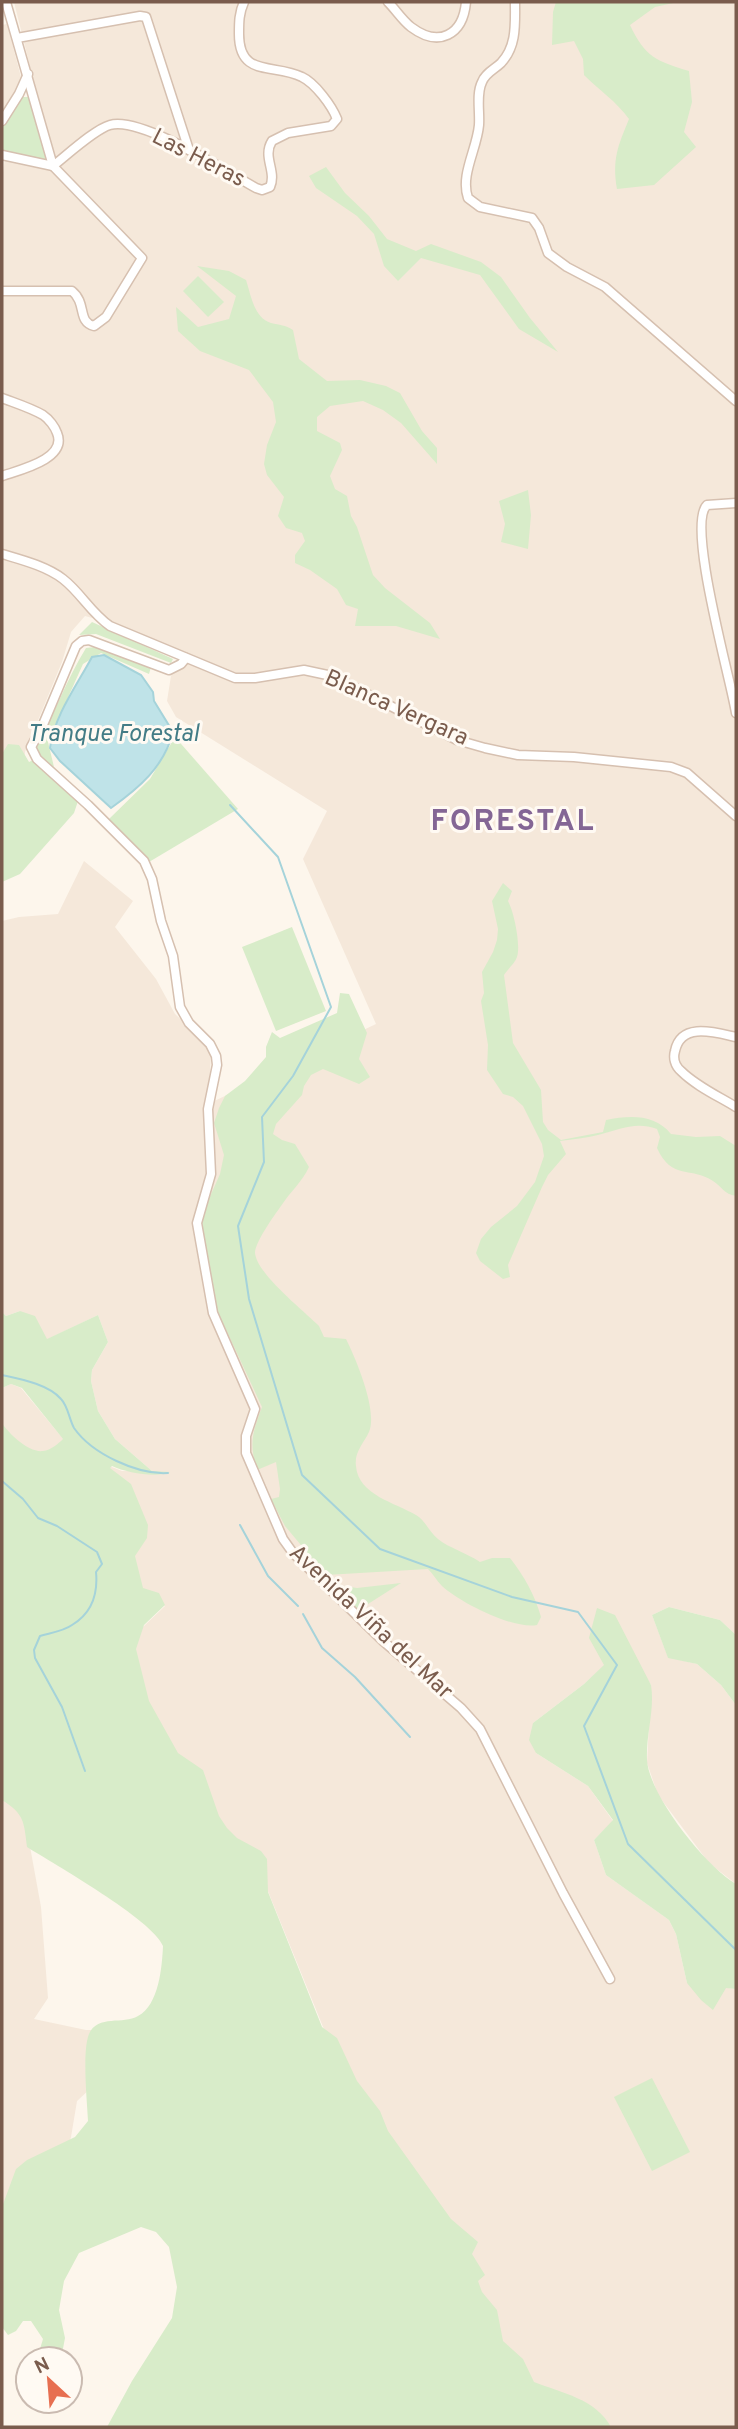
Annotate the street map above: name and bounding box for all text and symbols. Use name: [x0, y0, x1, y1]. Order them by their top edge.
street label: Las Heras: [146, 123, 250, 195]
street label: Blanca Vergara: [320, 664, 472, 754]
water label: Tranque Forestal: [27, 720, 201, 750]
district label: FORESTAL: [431, 804, 595, 841]
street label: Avenida Viña del Mar: [282, 1539, 458, 1707]
north arrow: [14, 2345, 84, 2415]
text: N: [31, 2353, 54, 2380]

